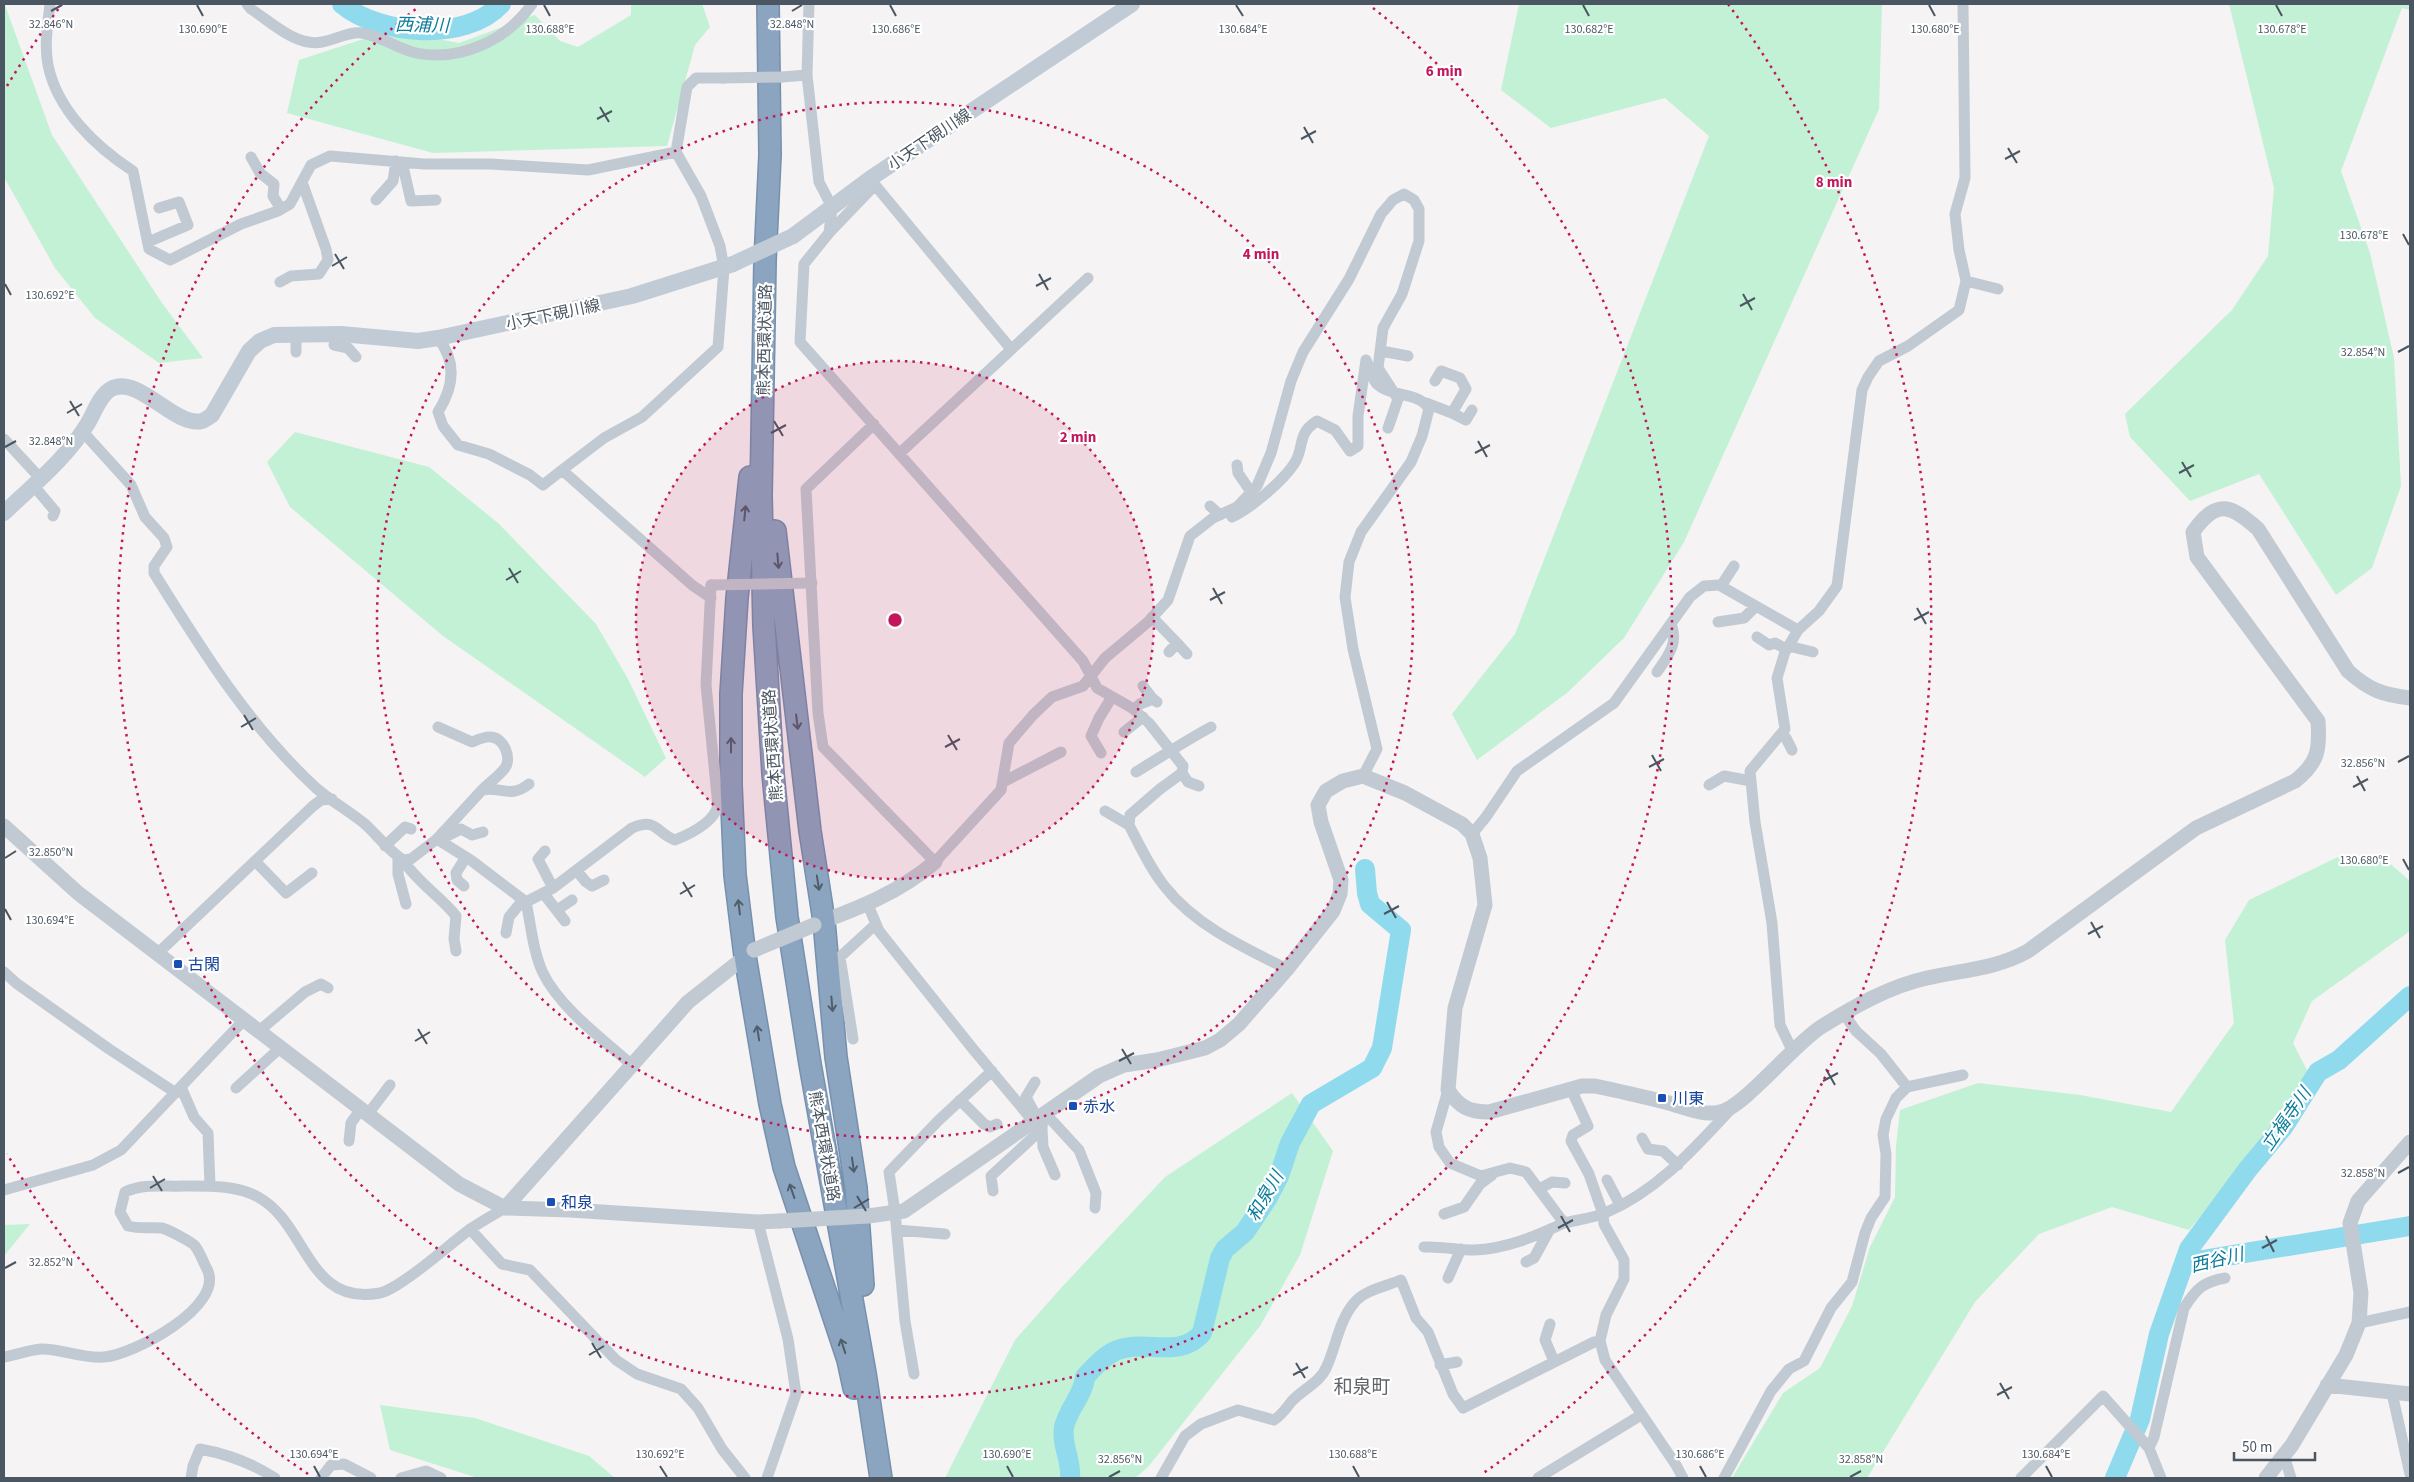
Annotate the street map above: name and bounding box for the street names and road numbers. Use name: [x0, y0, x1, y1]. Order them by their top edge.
street label: 小天下硯川線: [884, 104, 976, 176]
street label: 熊本西環状道路: [753, 284, 777, 396]
street label: 小天下硯川線: [504, 294, 602, 336]
street label: 熊本西環状道路: [758, 688, 788, 802]
street label: 熊本西環状道路: [803, 1089, 845, 1203]

